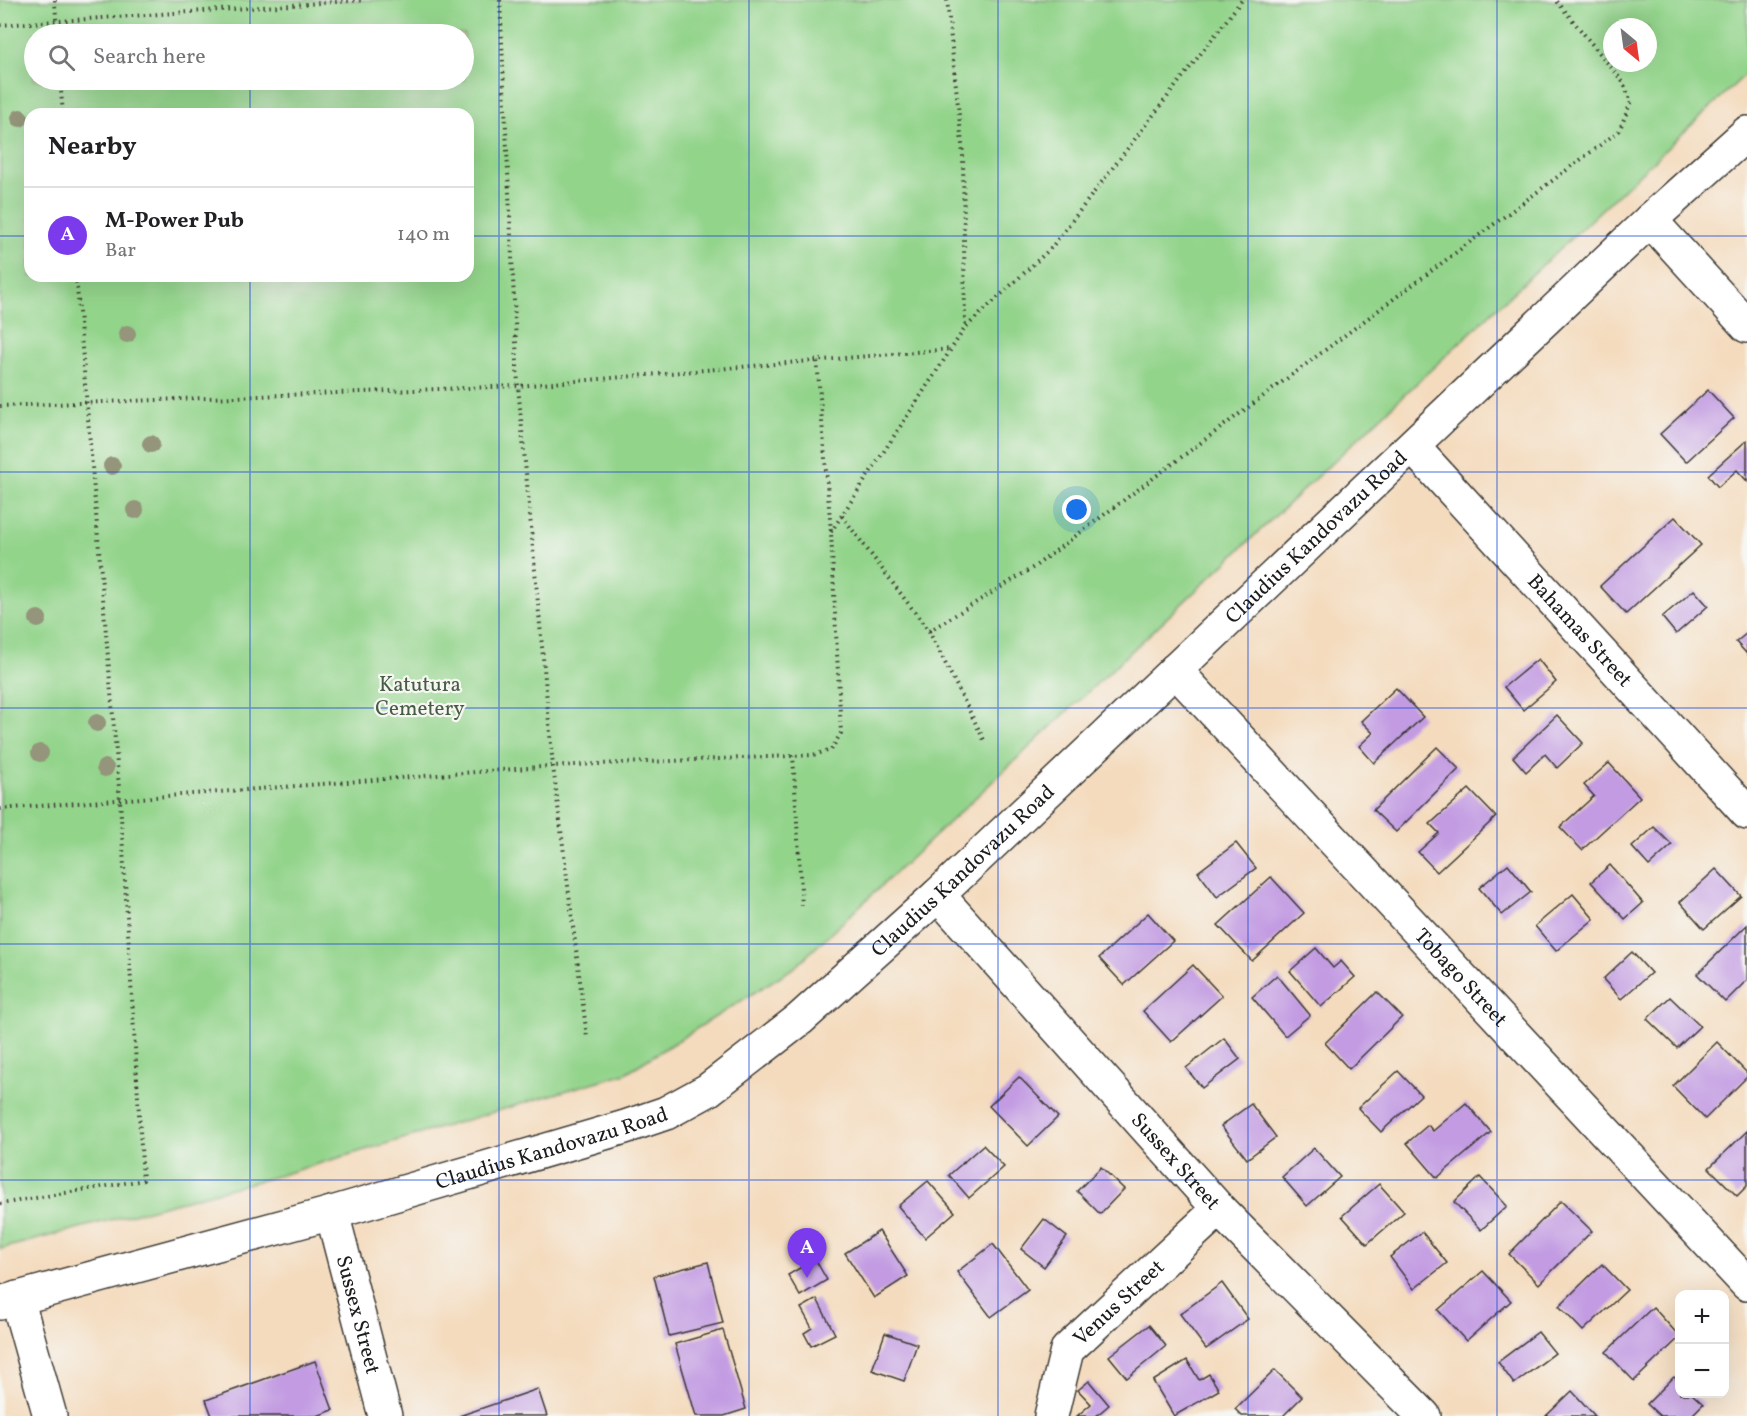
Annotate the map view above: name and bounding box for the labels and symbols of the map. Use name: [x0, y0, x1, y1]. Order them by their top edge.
north arrow: [1603, 18, 1657, 72]
street label: Claudius Kandovazu Road: [1219, 444, 1414, 631]
your location: [1062, 495, 1091, 524]
street label: Bahamas Street: [1520, 568, 1638, 694]
park label: Katutura Cemetery: [375, 671, 465, 724]
street label: Claudius Kandovazu Road: [865, 779, 1062, 964]
street label: Tobago Street: [1407, 923, 1513, 1034]
street label: Claudius Kandovazu Road: [432, 1100, 672, 1198]
street label: Sussex Street: [1124, 1107, 1226, 1217]
pin: A: [788, 1228, 826, 1278]
street label: Sussex Street: [328, 1252, 386, 1377]
street label: Venus Street: [1067, 1254, 1171, 1353]

